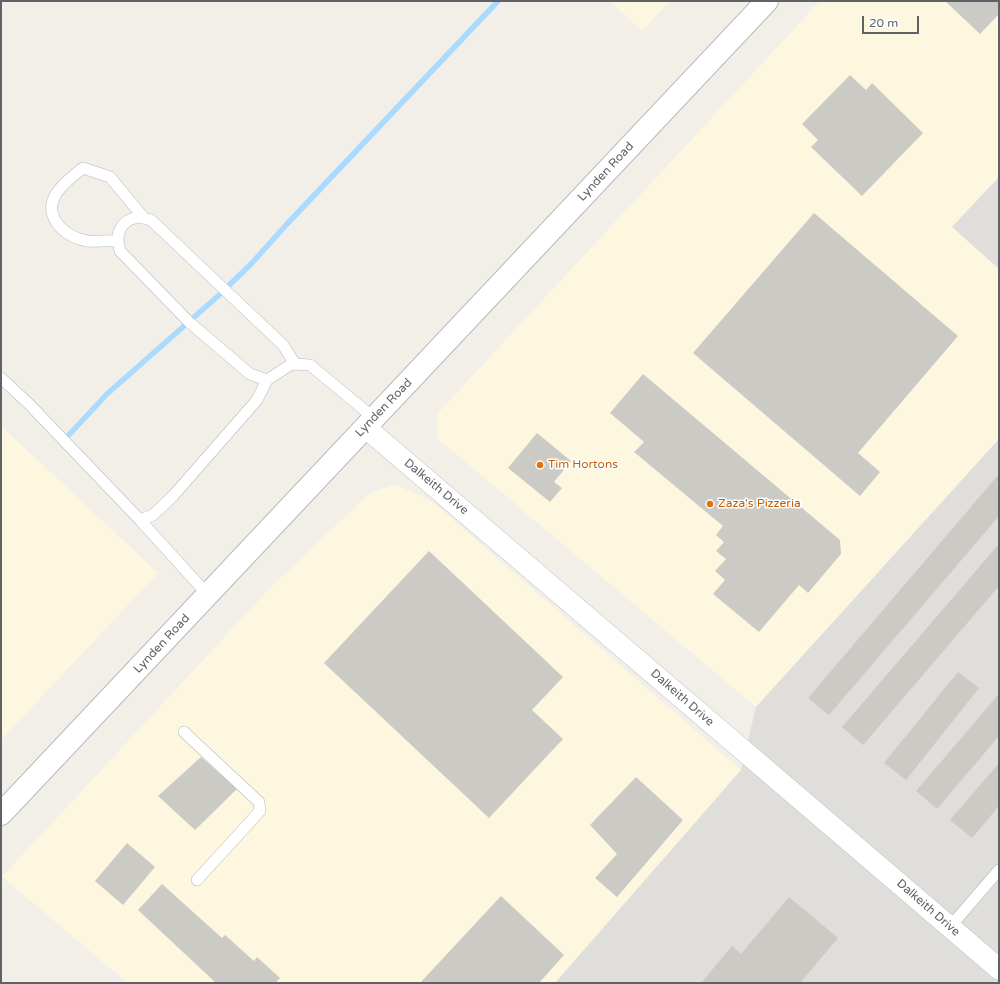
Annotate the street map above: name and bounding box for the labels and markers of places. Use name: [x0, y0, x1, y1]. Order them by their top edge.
place label: Tim Hortons: [548, 458, 618, 472]
marker: Tim Hortons: [535, 460, 545, 470]
place label: Zaza's Pizzeria: [718, 497, 801, 511]
marker: Zaza's Pizzeria: [705, 499, 715, 509]

